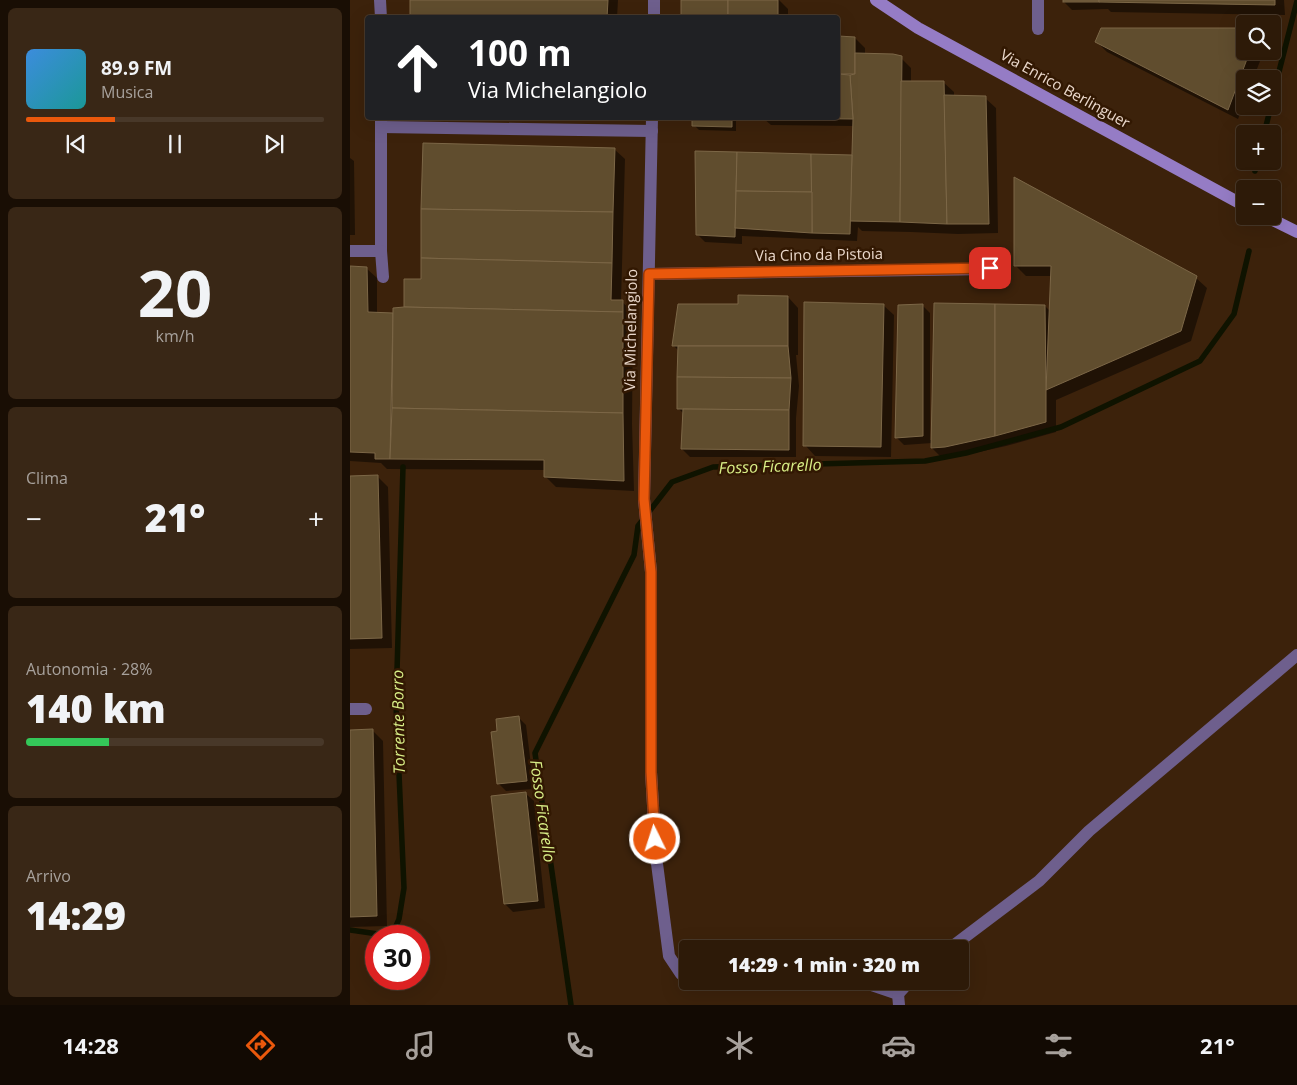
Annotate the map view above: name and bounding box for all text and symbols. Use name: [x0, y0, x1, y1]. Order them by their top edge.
map controls: [1236, 15, 1281, 225]
button: search: [1236, 15, 1281, 60]
text: 100 m: [468, 29, 572, 76]
icon: ahead: [385, 35, 450, 100]
street label: Via Enrico Berlinguer: [997, 44, 1134, 132]
text: 89.9 FM: [101, 55, 172, 81]
button: layers: [1236, 70, 1281, 115]
text: Via Michelangiolo: [468, 74, 647, 104]
text: Musica: [101, 81, 153, 103]
button: +: [1236, 125, 1281, 170]
icon: previous: [62, 130, 90, 158]
icon: pause: [161, 130, 189, 158]
icon: next: [260, 130, 288, 158]
button: −: [1236, 180, 1281, 225]
street label: Via Cino da Pistoia: [755, 243, 883, 265]
pin: [969, 247, 1011, 289]
text: 20: [138, 248, 212, 336]
icon: arrive: [976, 254, 1004, 282]
street label: Via Michelangiolo: [619, 269, 641, 391]
text: km/h: [156, 325, 194, 347]
water label: Fosso Ficarello: [718, 453, 822, 479]
text: Clima: [26, 467, 68, 489]
text: 21°: [145, 491, 205, 543]
text: −: [26, 499, 42, 537]
text: +: [308, 499, 324, 537]
text: Autonomia · 28%: [26, 658, 152, 680]
water label: Torrente Borro: [386, 670, 410, 774]
text: 140 km: [26, 682, 166, 734]
water label: Fosso Ficarello: [525, 758, 561, 864]
position arrow: [628, 812, 680, 864]
text: Arrivo: [26, 865, 71, 887]
text: 14:29: [26, 889, 126, 941]
speed limit sign: 30: [365, 925, 430, 990]
text: 14:29 · 1 min · 320 m: [728, 952, 920, 978]
icon: directions: [243, 1028, 278, 1063]
icon: music: [403, 1028, 438, 1063]
icon: phone: [562, 1028, 597, 1063]
icon: climate: [722, 1028, 757, 1063]
icon: car: [881, 1028, 916, 1063]
icon: filters: [1041, 1028, 1076, 1063]
text: 14:28: [62, 1030, 119, 1060]
text: 21°: [1200, 1030, 1235, 1060]

